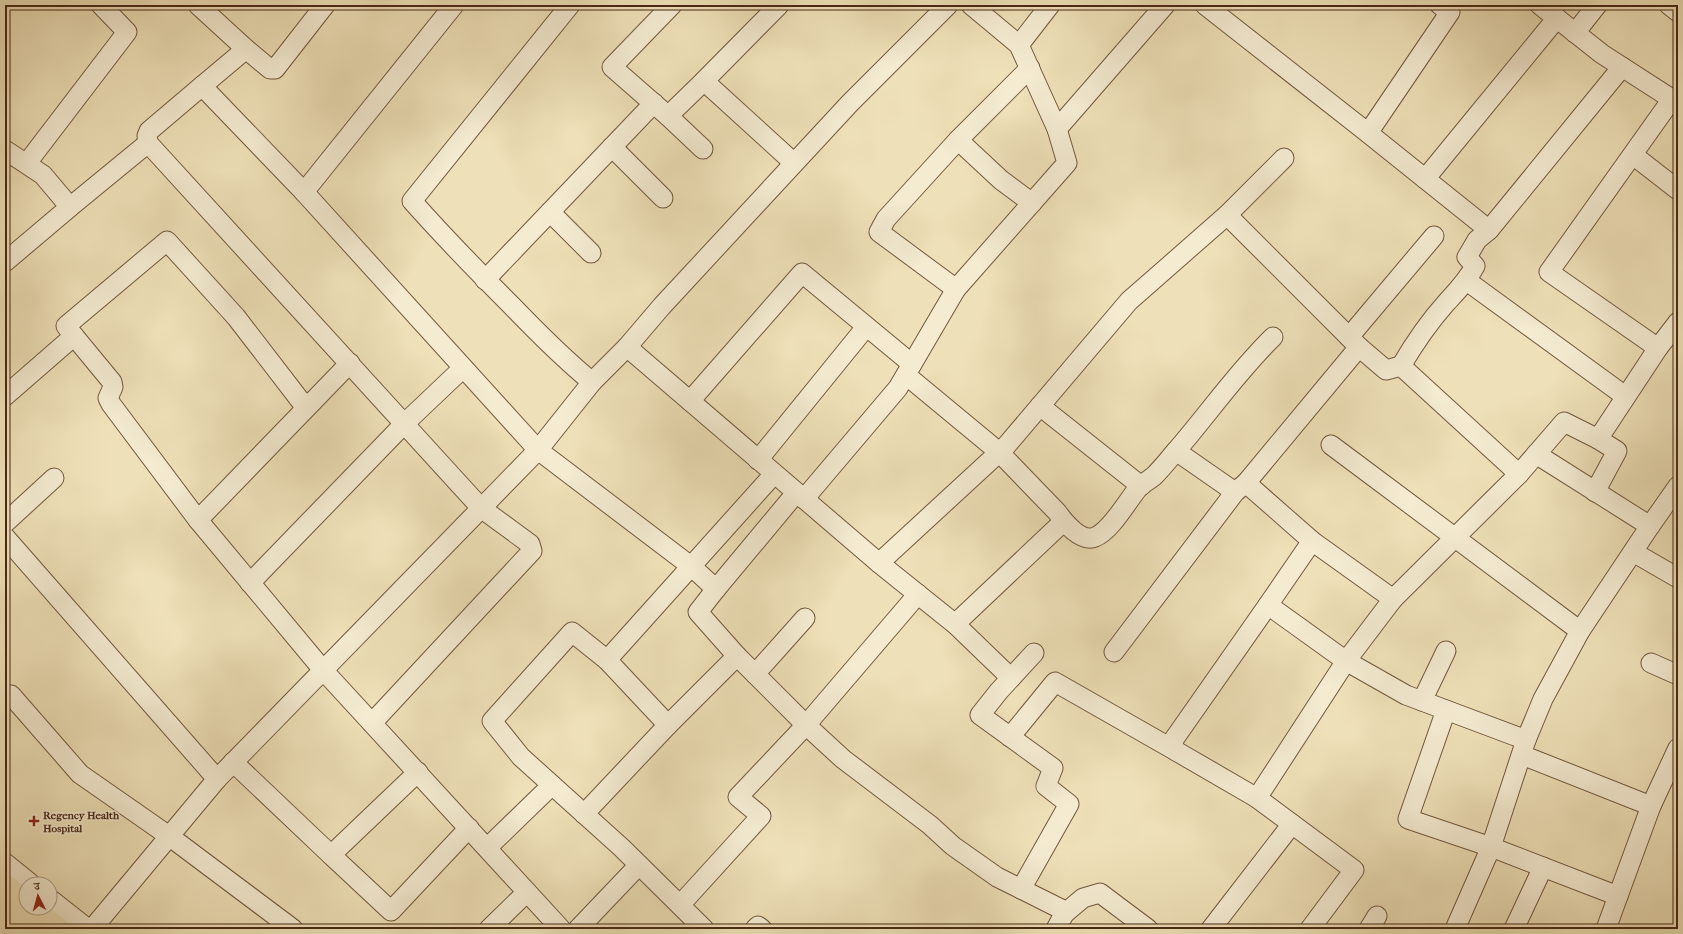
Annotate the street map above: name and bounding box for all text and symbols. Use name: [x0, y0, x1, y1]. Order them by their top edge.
place label: Regency Health Hospital: [43, 809, 120, 835]
marker: Regency Health Hospital: [28, 815, 40, 827]
north arrow: [18, 876, 58, 916]
text: उ: [33, 880, 42, 893]

